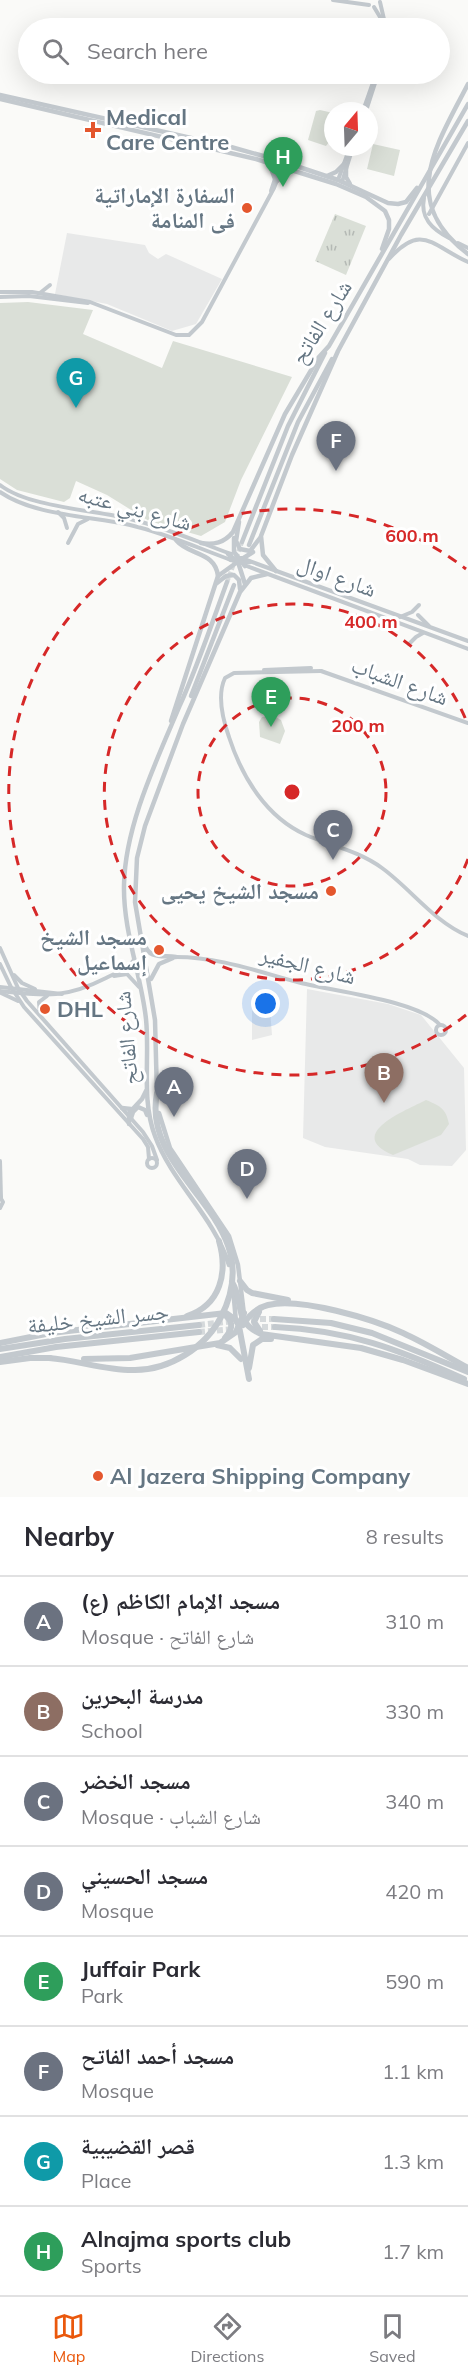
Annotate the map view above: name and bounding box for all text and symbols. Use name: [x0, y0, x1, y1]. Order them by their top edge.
search box: [18, 18, 450, 84]
icon: search: [39, 35, 72, 68]
text: Search here: [87, 37, 208, 65]
north arrow: [324, 102, 378, 156]
place label: Medical Care Centre: [106, 103, 229, 156]
marker: Medical Care Centre: [84, 121, 102, 139]
pin: H: [264, 138, 302, 187]
place label: السفارة الإماراتية فى المنامة: [94, 181, 235, 234]
marker: السفارة الإماراتية فى المنامة: [240, 201, 254, 215]
street label: شارع الفاتح: [284, 275, 358, 369]
pin: G: [56, 358, 96, 408]
pin: F: [316, 422, 356, 471]
street label: شارع بني عتبه: [74, 479, 195, 540]
text: 600 m: [385, 524, 439, 547]
street label: شارع اوال: [294, 549, 380, 603]
text: 400 m: [344, 610, 398, 633]
street label: شارع الشباب: [348, 651, 452, 711]
pin: E: [252, 678, 290, 727]
text: 200 m: [331, 714, 385, 737]
centre of rings: [282, 782, 302, 802]
pin: C: [314, 810, 352, 860]
place label: مسجد الشيخ يحيى: [161, 877, 319, 906]
marker: مسجد الشيخ يحيى: [324, 884, 338, 898]
place label: مسجد الشيخ إسماعيل: [40, 923, 147, 977]
street label: شارع الجفير: [256, 939, 359, 990]
marker: مسجد الشيخ إسماعيل: [152, 943, 166, 957]
your location: [251, 989, 280, 1018]
street label: شارع الفاتح: [108, 990, 144, 1086]
place label: DHL: [57, 995, 103, 1023]
marker: DHL: [38, 1002, 52, 1016]
pin: B: [364, 1054, 404, 1103]
pin: A: [154, 1068, 194, 1117]
pin: D: [228, 1150, 266, 1199]
street label: جسر الشيخ خليفة: [26, 1297, 170, 1339]
place label: Al Jazera Shipping Company: [110, 1462, 410, 1490]
marker: Al Jazera Shipping Company: [91, 1469, 105, 1483]
text: Nearby: [24, 1520, 114, 1553]
text: 8 results: [366, 1524, 444, 1549]
text: مسجد الإمام الكاظم (ع): [81, 1587, 280, 1615]
text: A: [36, 1609, 51, 1634]
text: 310 m: [385, 1609, 444, 1634]
text: Mosque · شارع الفاتح: [81, 1624, 254, 1649]
text: مدرسة البحرين: [81, 1682, 203, 1710]
text: B: [37, 1699, 50, 1724]
text: 330 m: [385, 1699, 444, 1724]
text: School: [81, 1718, 143, 1743]
text: مسجد الخضر: [81, 1767, 191, 1795]
text: C: [37, 1789, 50, 1814]
text: 340 m: [385, 1789, 444, 1814]
text: Mosque · شارع الشباب: [81, 1804, 261, 1829]
text: مسجد الحسيني: [81, 1862, 208, 1890]
text: D: [36, 1879, 51, 1904]
text: 420 m: [385, 1879, 444, 1904]
text: Mosque: [81, 1898, 154, 1923]
text: Juffair Park: [81, 1955, 200, 1983]
text: E: [38, 1969, 49, 1994]
text: 590 m: [385, 1969, 444, 1994]
text: Park: [81, 1983, 123, 2008]
text: مسجد أحمد الفاتح: [81, 2042, 234, 2070]
text: F: [38, 2059, 49, 2084]
text: 1.1 km: [382, 2059, 444, 2084]
text: Mosque: [81, 2078, 154, 2103]
text: قصر القضيبية: [81, 2132, 195, 2160]
text: G: [36, 2149, 51, 2174]
text: 1.3 km: [382, 2149, 444, 2174]
text: Place: [81, 2168, 131, 2193]
text: Alnajma sports club: [81, 2225, 291, 2253]
text: H: [36, 2239, 51, 2264]
text: 1.7 km: [382, 2239, 444, 2264]
text: Sports: [81, 2253, 142, 2278]
tab: Map: [52, 2310, 85, 2366]
tab: Directions: [190, 2310, 264, 2366]
tab: Saved: [369, 2310, 416, 2366]

